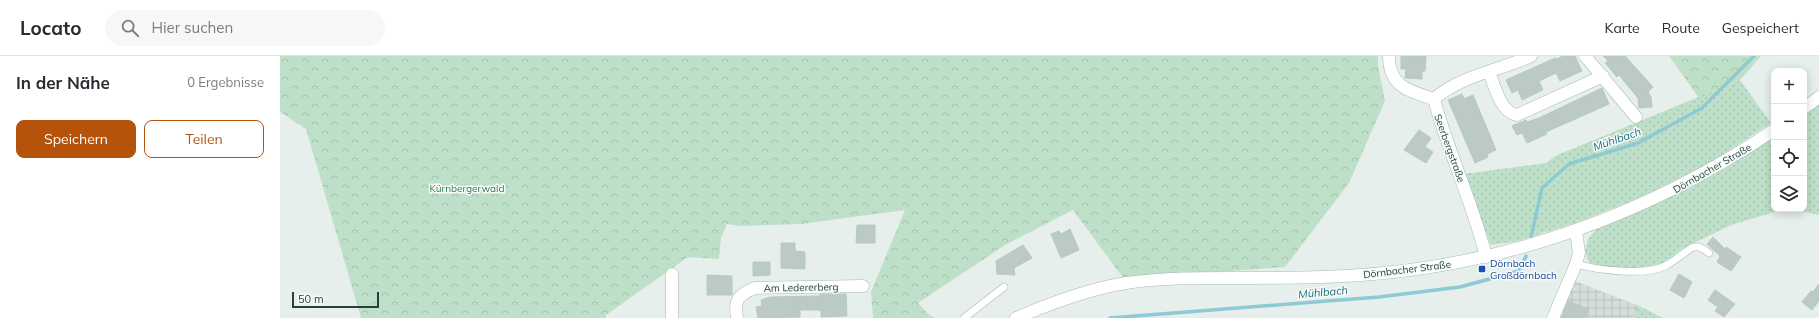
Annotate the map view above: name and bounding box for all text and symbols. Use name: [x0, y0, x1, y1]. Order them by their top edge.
search box: [105, 10, 385, 46]
text: Locato: [20, 16, 81, 40]
icon: search: [119, 17, 141, 39]
text: Hier suchen: [151, 18, 233, 37]
text: Karte: [1605, 19, 1640, 37]
text: Route: [1662, 19, 1700, 37]
text: Gespeichert: [1722, 19, 1799, 37]
map controls: [1771, 68, 1807, 212]
button: +: [1771, 68, 1807, 104]
text: In der Nähe: [16, 72, 110, 93]
text: 0 Ergebnisse: [187, 74, 264, 90]
button: −: [1771, 104, 1807, 140]
street label: Seerbergstraße: [1431, 112, 1468, 184]
button: Speichern: [16, 120, 136, 158]
button: Teilen: [144, 120, 264, 158]
water label: Mühlbach: [1591, 124, 1643, 154]
button: locate: [1771, 140, 1807, 176]
street label: Dörnbacher Straße: [1671, 141, 1754, 196]
button: layers: [1771, 176, 1807, 212]
park label: Kürnbergerwald: [430, 182, 504, 195]
place label: Dörnbach Großdörnbach: [1490, 257, 1557, 282]
street label: Dörnbacher Straße: [1362, 258, 1452, 281]
marker: Dörnbach Großdörnbach: [1477, 264, 1487, 274]
street label: Am Ledererberg: [764, 280, 838, 295]
water label: Mühlbach: [1298, 283, 1348, 301]
scale bar: [292, 290, 379, 309]
text: 50 m: [298, 292, 324, 306]

